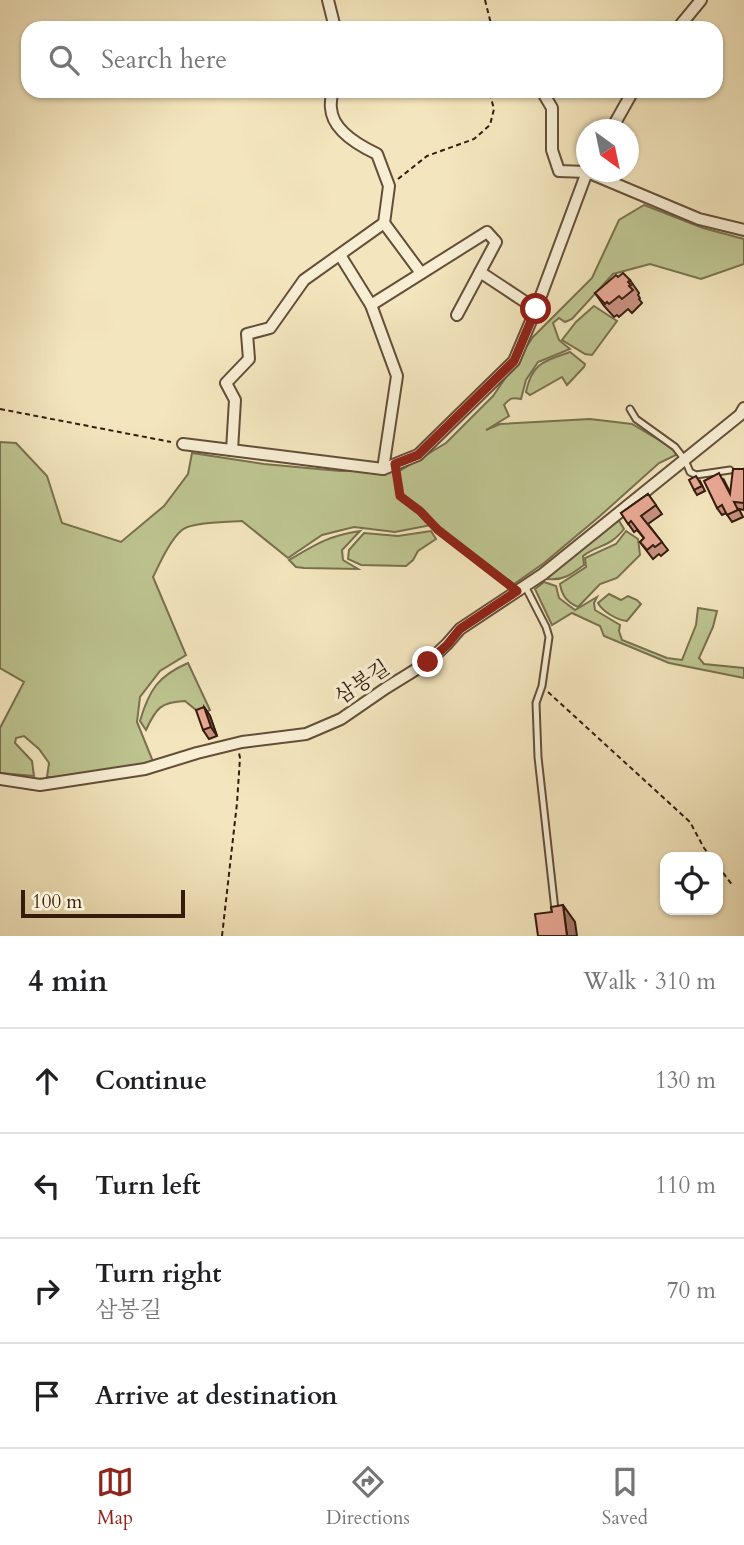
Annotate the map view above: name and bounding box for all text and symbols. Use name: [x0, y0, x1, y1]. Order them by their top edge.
search box: [21, 21, 723, 98]
icon: search: [45, 41, 83, 79]
text: Search here: [101, 42, 227, 77]
north arrow: [576, 119, 639, 182]
route start: [520, 293, 551, 324]
route end: [412, 646, 443, 677]
street label: 삼봉길: [329, 653, 396, 711]
map controls: [660, 852, 723, 915]
button: locate: [660, 852, 723, 915]
scale bar: [21, 887, 186, 919]
text: 100 m: [32, 889, 82, 915]
text: 4 min: [28, 961, 108, 1002]
text: Walk · 310 m: [583, 966, 716, 997]
icon: ahead: [28, 1062, 66, 1100]
text: Continue: [95, 1063, 207, 1098]
text: 130 m: [655, 1065, 716, 1096]
icon: left: [28, 1167, 66, 1205]
text: Turn left: [95, 1168, 200, 1203]
text: 110 m: [655, 1170, 716, 1201]
text: Turn right: [95, 1256, 222, 1291]
icon: right: [28, 1272, 66, 1310]
text: 70 m: [667, 1275, 716, 1306]
text: 삼봉길: [95, 1294, 162, 1325]
icon: arrive: [28, 1377, 66, 1415]
text: Arrive at destination: [95, 1378, 338, 1413]
tab: Map: [96, 1463, 134, 1531]
tab: Directions: [326, 1463, 410, 1531]
tab: Saved: [602, 1463, 648, 1531]

